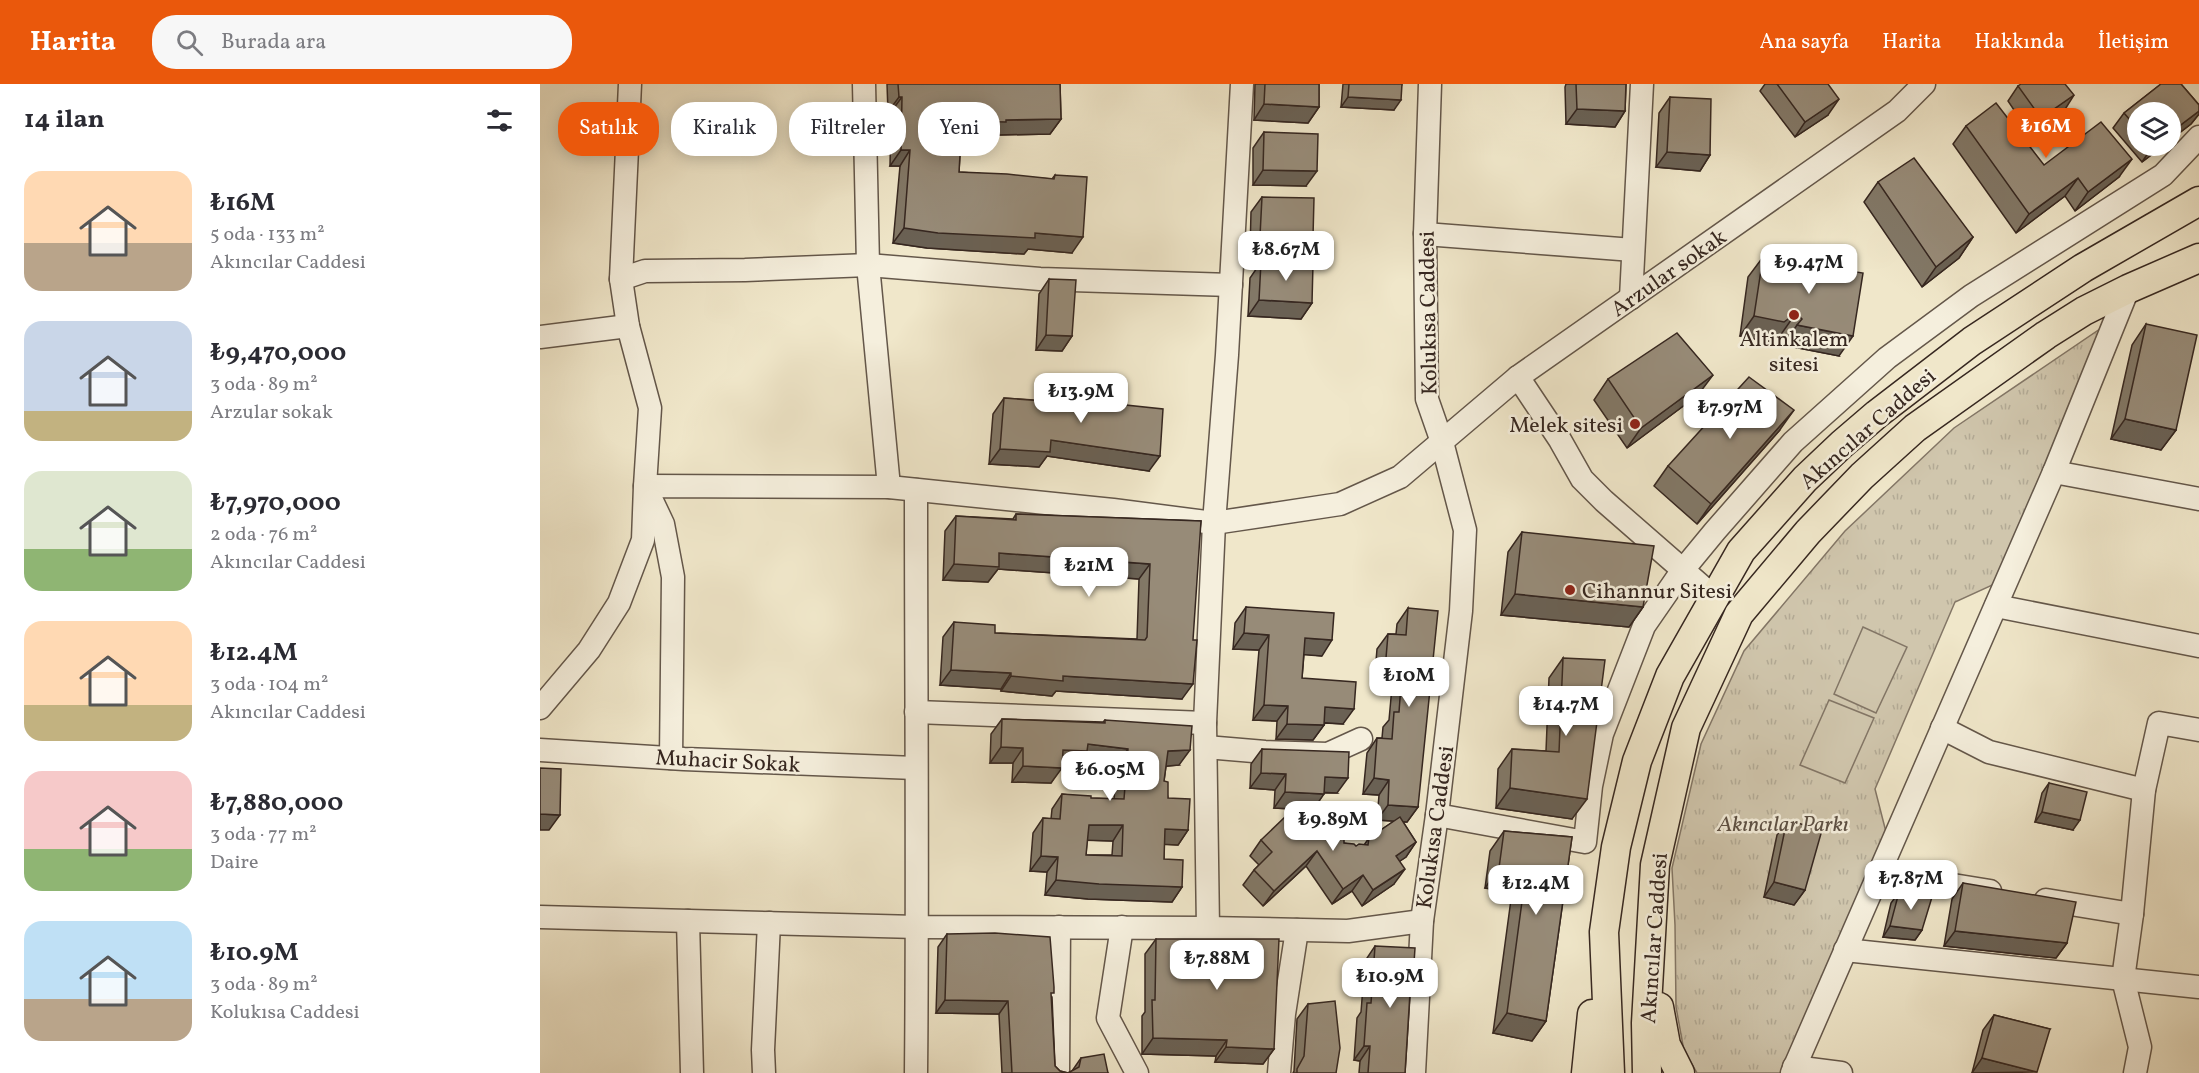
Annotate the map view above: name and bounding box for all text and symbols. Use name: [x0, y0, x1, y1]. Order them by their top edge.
search box: [152, 15, 572, 69]
text: Harita: [30, 23, 116, 62]
icon: search: [173, 26, 206, 59]
text: Burada ara: [221, 27, 326, 58]
text: Ana sayfa: [1759, 28, 1849, 57]
text: Harita: [1882, 28, 1941, 57]
text: Hakkında: [1974, 28, 2065, 57]
text: İletişim: [2098, 28, 2169, 57]
text: 14 ilan: [24, 102, 105, 138]
chip: Satılık: [558, 102, 659, 156]
chip: Kiralık: [671, 102, 777, 156]
chip: Filtreler: [789, 102, 906, 156]
chip: Yeni: [918, 102, 1000, 156]
map controls: [2127, 102, 2181, 156]
button: layers: [2127, 102, 2181, 156]
icon: filters: [483, 104, 516, 137]
pin: ₺16M: [2010, 108, 2082, 159]
text: ₺16M: [2021, 113, 2071, 141]
text: ₺16M: [210, 185, 275, 221]
icon: home: [72, 195, 144, 267]
text: 5 oda · 133 m²: [210, 221, 325, 249]
street label: Arzular sokak: [1605, 223, 1734, 325]
street label: Kolukısa Caddesi: [1413, 230, 1446, 395]
pin: ₺8.67M: [1237, 231, 1335, 282]
text: ₺8.67M: [1252, 236, 1320, 264]
pin: ₺9.47M: [1760, 244, 1858, 295]
text: Akıncılar Caddesi: [210, 249, 366, 277]
text: ₺9.47M: [1774, 249, 1844, 277]
marker: Altinkalem sitesi: [1787, 308, 1801, 322]
place label: Altinkalem sitesi: [1740, 325, 1848, 381]
text: ₺9,470,000: [210, 335, 346, 371]
icon: home: [72, 345, 144, 417]
street label: Akıncılar Caddesi: [1794, 362, 1944, 498]
text: 3 oda · 89 m²: [210, 371, 318, 399]
pin: ₺13.9M: [1032, 373, 1130, 424]
text: ₺13.9M: [1048, 378, 1114, 406]
pin: ₺7.97M: [1681, 389, 1779, 440]
text: ₺7.97M: [1698, 394, 1763, 422]
text: Arzular sokak: [210, 399, 333, 427]
place label: Melek sitesi: [1509, 411, 1623, 442]
marker: Melek sitesi: [1628, 417, 1642, 431]
text: ₺7,970,000: [210, 485, 341, 521]
icon: home: [72, 495, 144, 567]
text: 2 oda · 76 m²: [210, 521, 317, 549]
pin: ₺21M: [1053, 547, 1125, 598]
text: Akıncılar Caddesi: [210, 549, 366, 577]
text: ₺21M: [1064, 552, 1114, 580]
place label: Cihannur Sitesi: [1582, 577, 1732, 608]
marker: Cihannur Sitesi: [1563, 583, 1577, 597]
text: ₺12.4M: [210, 635, 298, 671]
icon: home: [72, 645, 144, 717]
pin: ₺10M: [1373, 657, 1445, 708]
text: ₺10M: [1383, 662, 1435, 690]
text: 3 oda · 104 m²: [210, 671, 328, 699]
pin: ₺14.7M: [1517, 686, 1615, 737]
text: ₺14.7M: [1533, 691, 1599, 719]
text: Akıncılar Caddesi: [210, 699, 366, 727]
street label: Muhacir Sokak: [655, 743, 801, 782]
street label: Kolukısa Caddesi: [1410, 744, 1463, 911]
pin: ₺6.05M: [1061, 751, 1159, 802]
text: ₺6.05M: [1075, 756, 1145, 784]
text: ₺7,880,000: [210, 785, 343, 821]
icon: home: [72, 795, 144, 867]
pin: ₺9.89M: [1284, 801, 1382, 852]
text: ₺9.89M: [1298, 806, 1368, 834]
park label: Akıncılar Parkı: [1717, 810, 1848, 841]
text: 3 oda · 77 m²: [210, 821, 317, 849]
text: Daire: [210, 849, 258, 877]
street label: Akıncılar Caddesi: [1634, 852, 1677, 1025]
pin: ₺7.87M: [1862, 860, 1960, 911]
pin: ₺12.4M: [1487, 865, 1585, 916]
text: ₺7.87M: [1879, 865, 1943, 893]
text: ₺12.4M: [1502, 870, 1570, 898]
text: ₺10.9M: [210, 935, 299, 971]
pin: ₺7.88M: [1168, 940, 1266, 991]
icon: home: [72, 945, 144, 1017]
text: ₺7.88M: [1184, 945, 1250, 973]
pin: ₺10.9M: [1341, 958, 1439, 1009]
text: ₺10.9M: [1356, 963, 1424, 991]
text: 3 oda · 89 m²: [210, 971, 318, 999]
text: Kolukısa Caddesi: [210, 999, 360, 1027]

